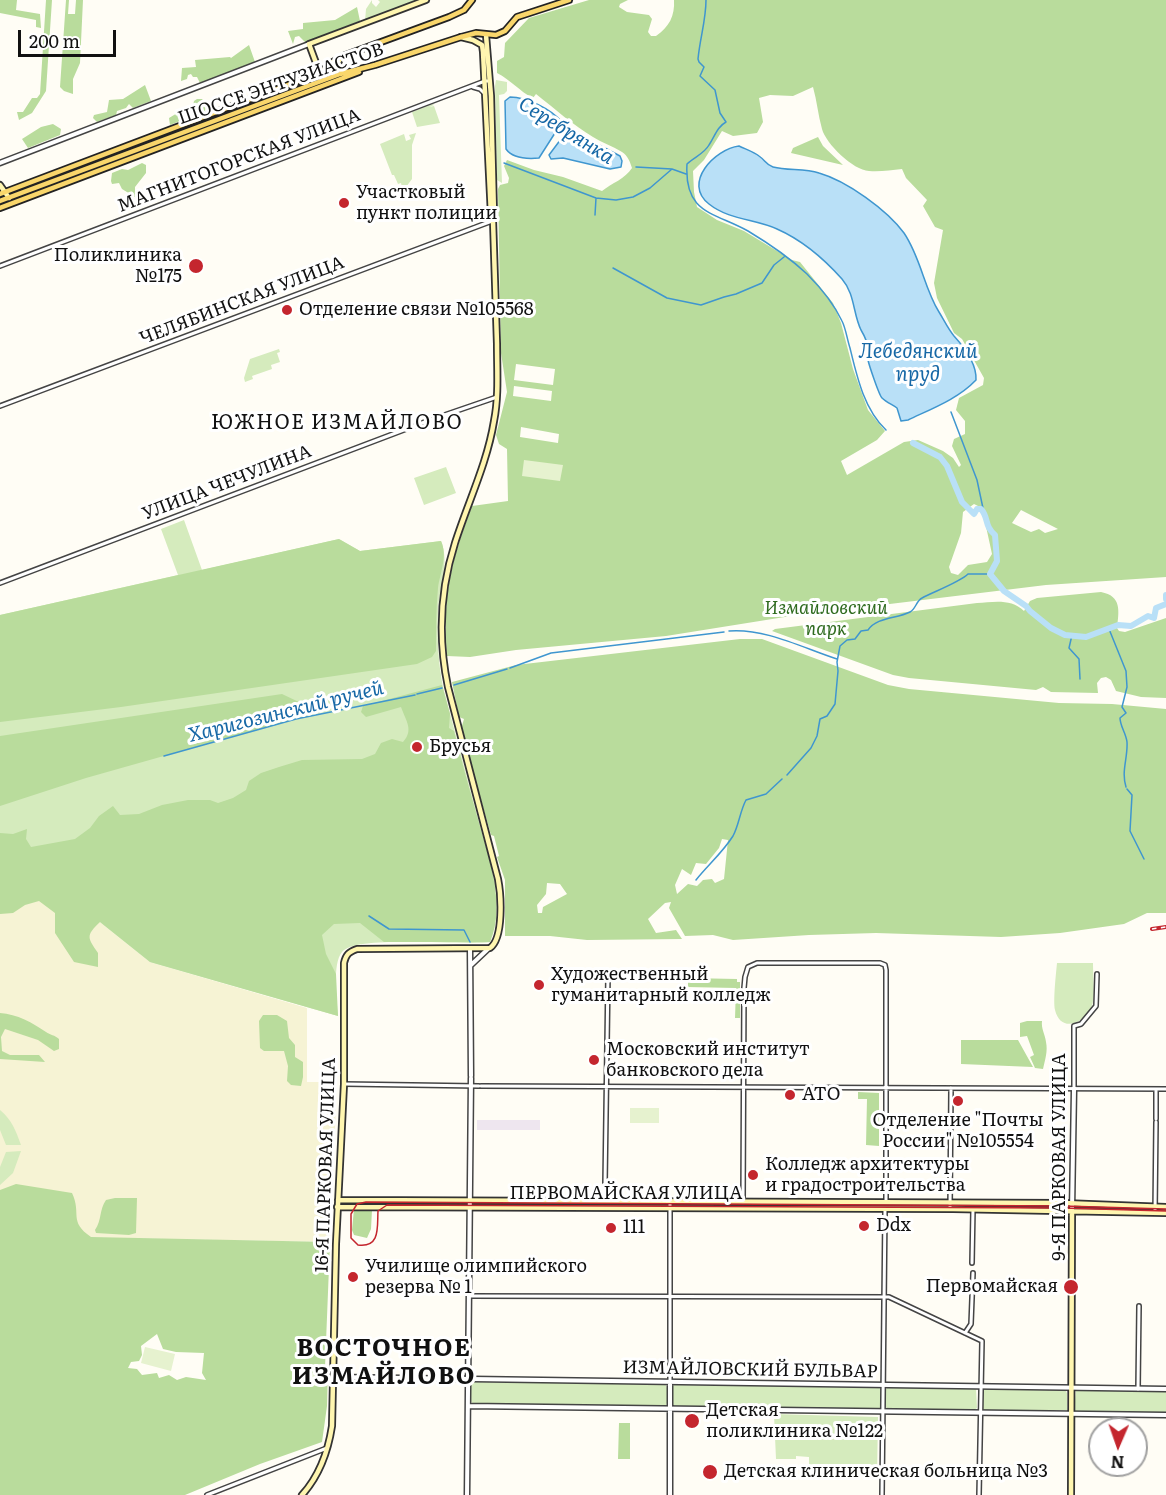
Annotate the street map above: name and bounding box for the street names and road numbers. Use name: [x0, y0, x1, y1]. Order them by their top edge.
street label: ШОССЕ ЭНТУЗИАСТОВ: [175, 39, 387, 129]
street label: МАГНИТОГОРСКАЯ УЛИЦА: [114, 105, 364, 217]
street label: ЧЕЛЯБИНСКАЯ УЛИЦА: [137, 252, 347, 350]
street label: УЛИЦА ЧЕЧУЛИНА: [139, 441, 315, 525]
street label: 9-Я ПАРКОВАЯ УЛИЦА: [1049, 1053, 1071, 1261]
street label: 16-Я ПАРКОВАЯ УЛИЦА: [311, 1057, 341, 1273]
street label: ПЕРВОМАЙСКАЯ УЛИЦА: [510, 1183, 742, 1205]
street label: ИЗМАЙЛОВСКИЙ БУЛЬВАР: [622, 1357, 878, 1383]

